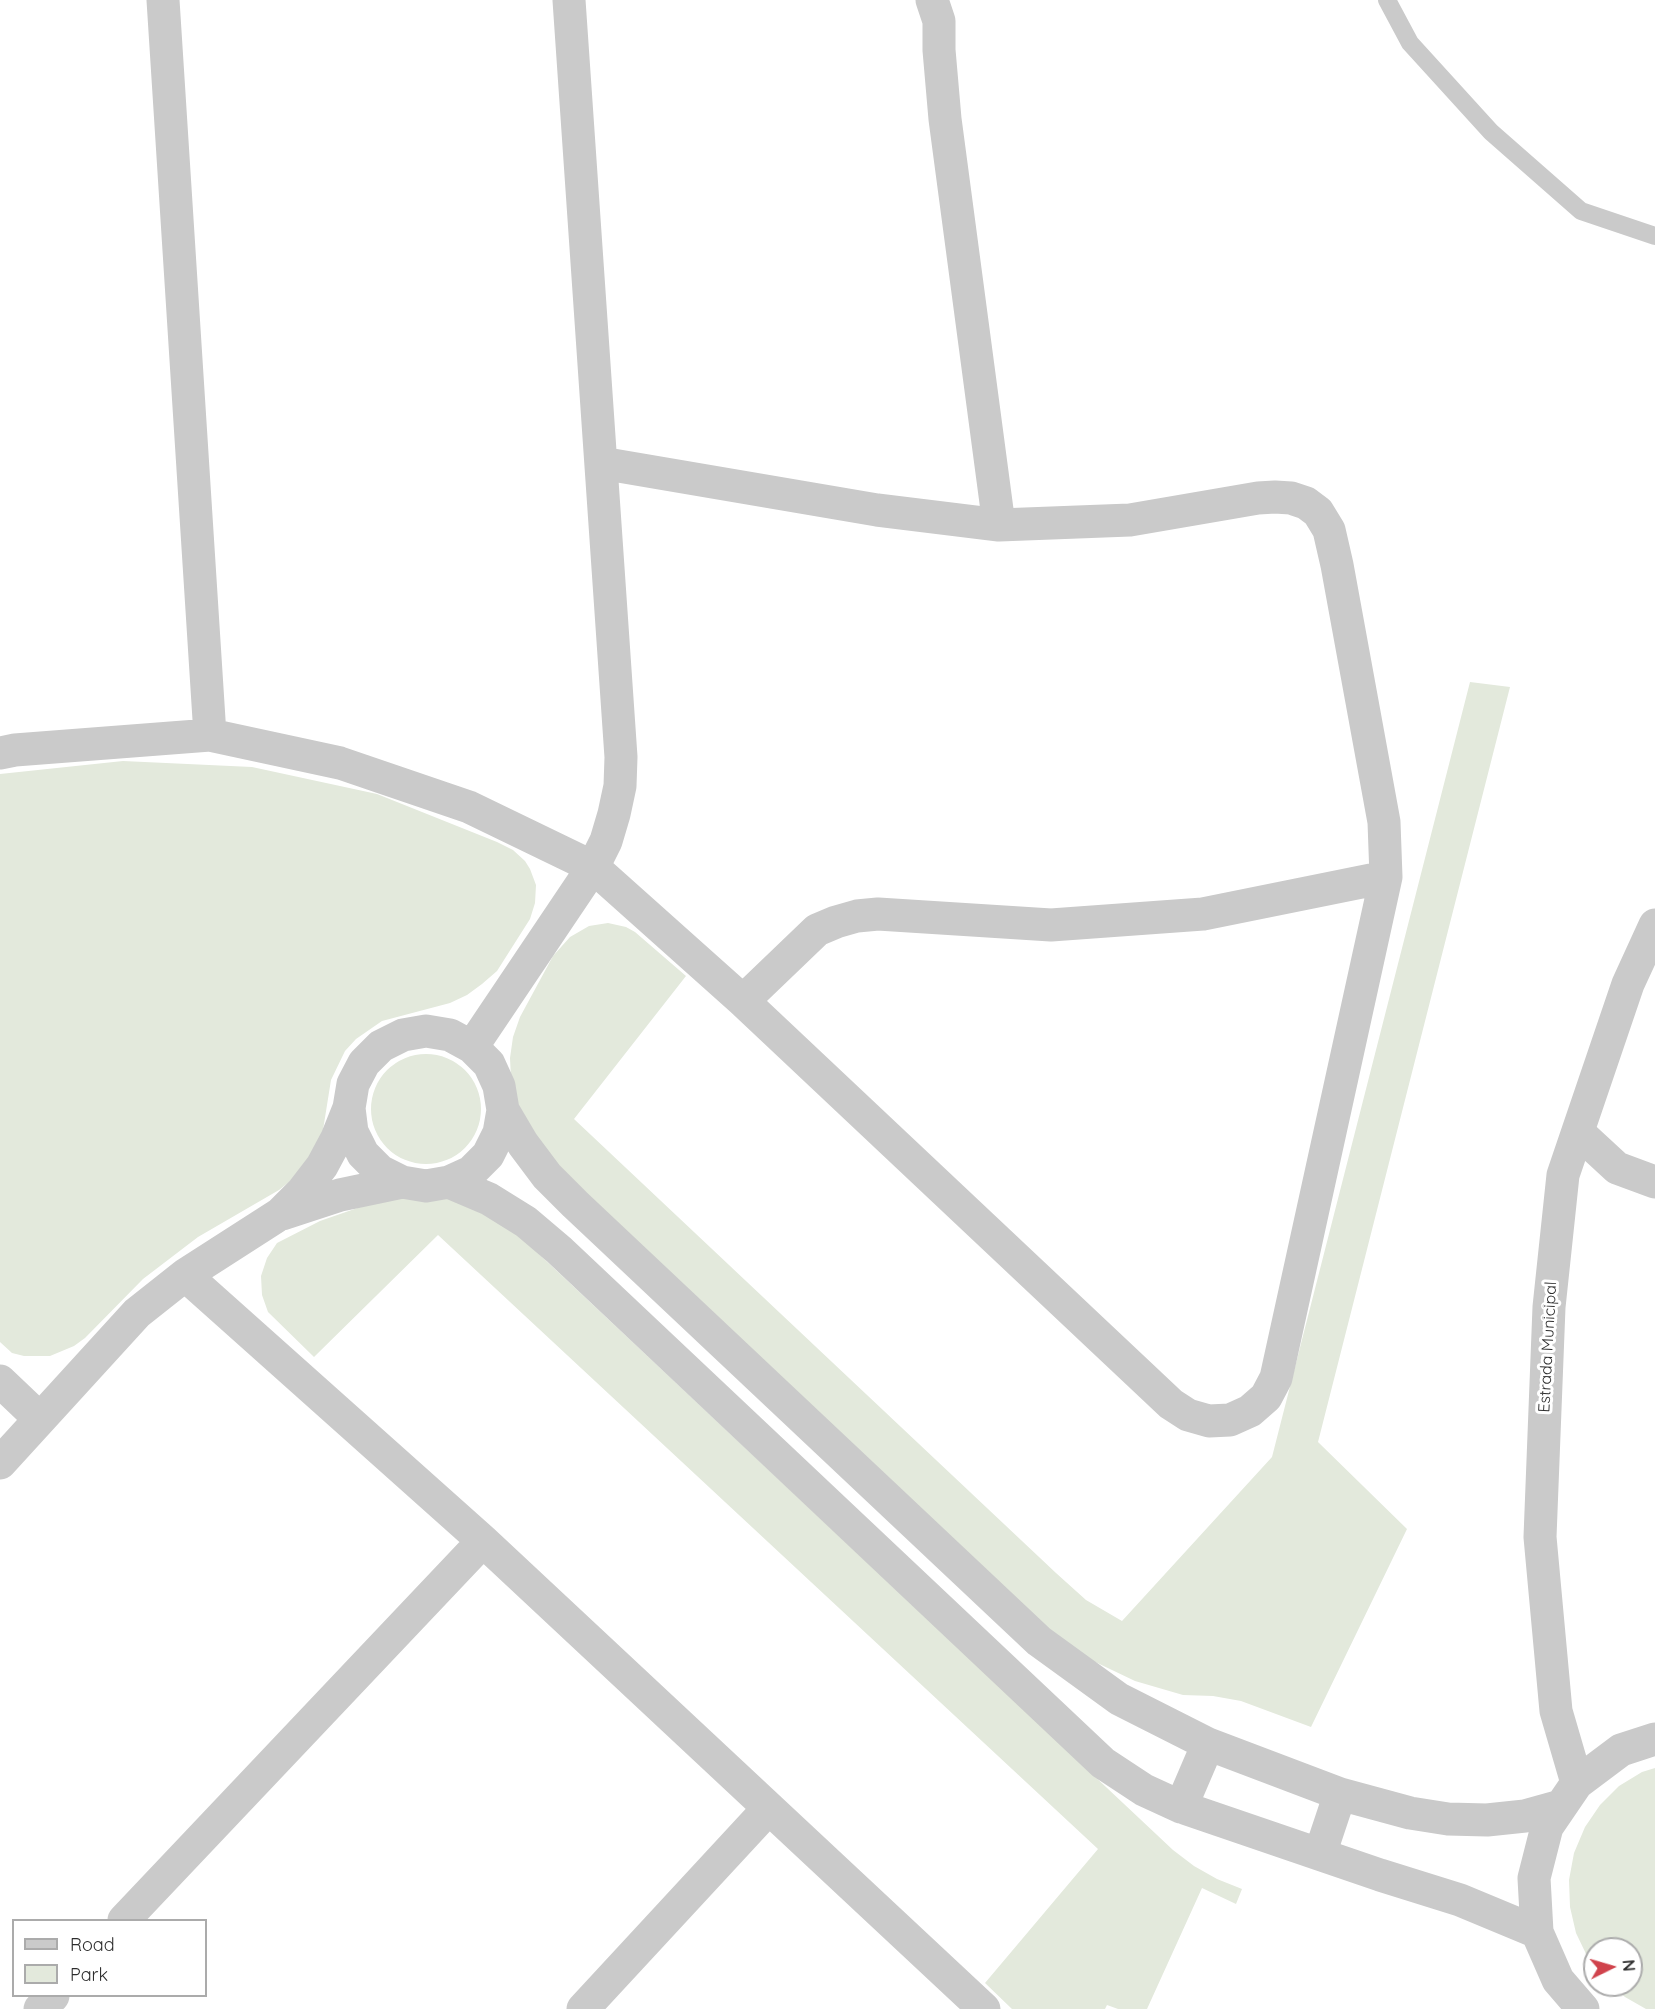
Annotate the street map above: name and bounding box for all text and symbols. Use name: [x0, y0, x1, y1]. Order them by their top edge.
street label: Estrada Municipal: [1535, 1281, 1561, 1413]
legend: [12, 1919, 207, 1997]
text: Road: [70, 1933, 115, 1956]
north arrow: [1583, 1937, 1643, 1997]
text: N: [1618, 1959, 1639, 1972]
text: Park: [70, 1963, 108, 1986]

